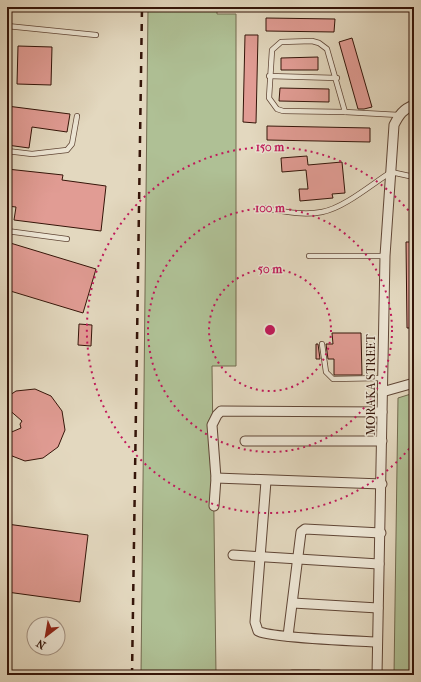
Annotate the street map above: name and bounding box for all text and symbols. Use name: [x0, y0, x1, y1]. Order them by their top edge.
text: 150 m: [256, 140, 285, 154]
text: 100 m: [255, 201, 286, 215]
text: 50 m: [258, 262, 283, 276]
centre of rings: [263, 323, 277, 337]
street label: MORAKA STREET: [364, 333, 378, 436]
north arrow: [26, 616, 66, 656]
text: N: [34, 636, 48, 652]

